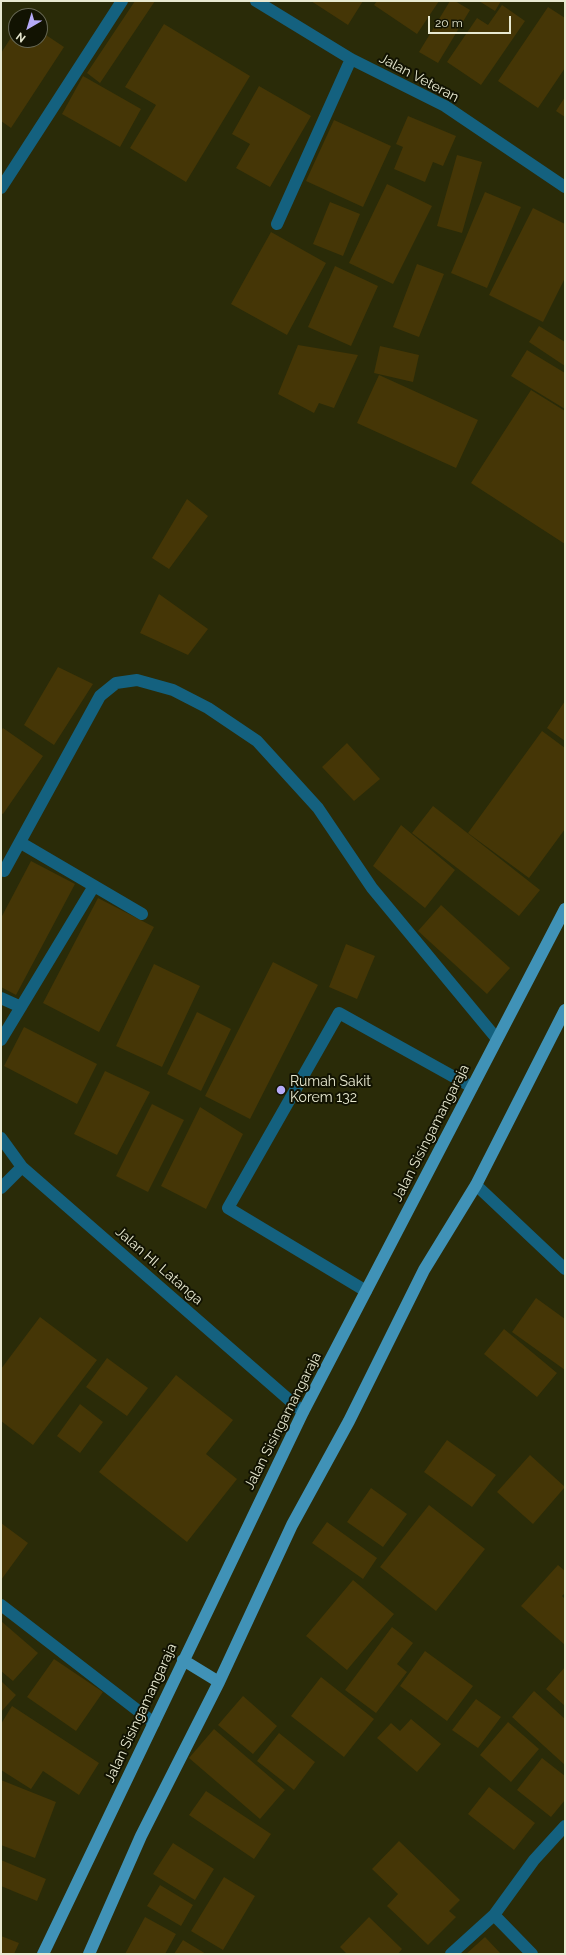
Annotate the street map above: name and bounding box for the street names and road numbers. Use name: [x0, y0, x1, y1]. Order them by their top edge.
street label: Jalan Veteran: [376, 50, 462, 106]
street label: Jalan Sisingamangaraja: [389, 1062, 473, 1204]
street label: Jalan HI. Latanga: [112, 1224, 206, 1308]
street label: Jalan Sisingamangaraja: [241, 1350, 325, 1492]
street label: Jalan Sisingamangaraja: [101, 1641, 181, 1785]

